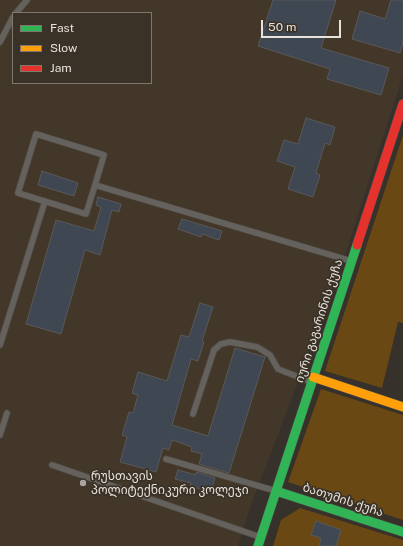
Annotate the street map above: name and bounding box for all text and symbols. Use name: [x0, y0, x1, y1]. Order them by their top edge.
legend: [12, 12, 152, 84]
scale bar: [263, 12, 343, 38]
text: 50 m: [268, 20, 296, 34]
text: Fast: [50, 21, 74, 35]
text: Slow: [50, 41, 77, 55]
text: Jam: [50, 61, 72, 75]
street label: იური გაგარინის ქუჩა: [292, 257, 346, 385]
place label: რუსთავის პოლიტექნიკური კოლეჯი: [91, 469, 249, 497]
marker: რუსთავის პოლიტექნიკური კოლეჯი: [78, 478, 88, 488]
street label: ბათუმის ქუჩა: [301, 480, 385, 520]

